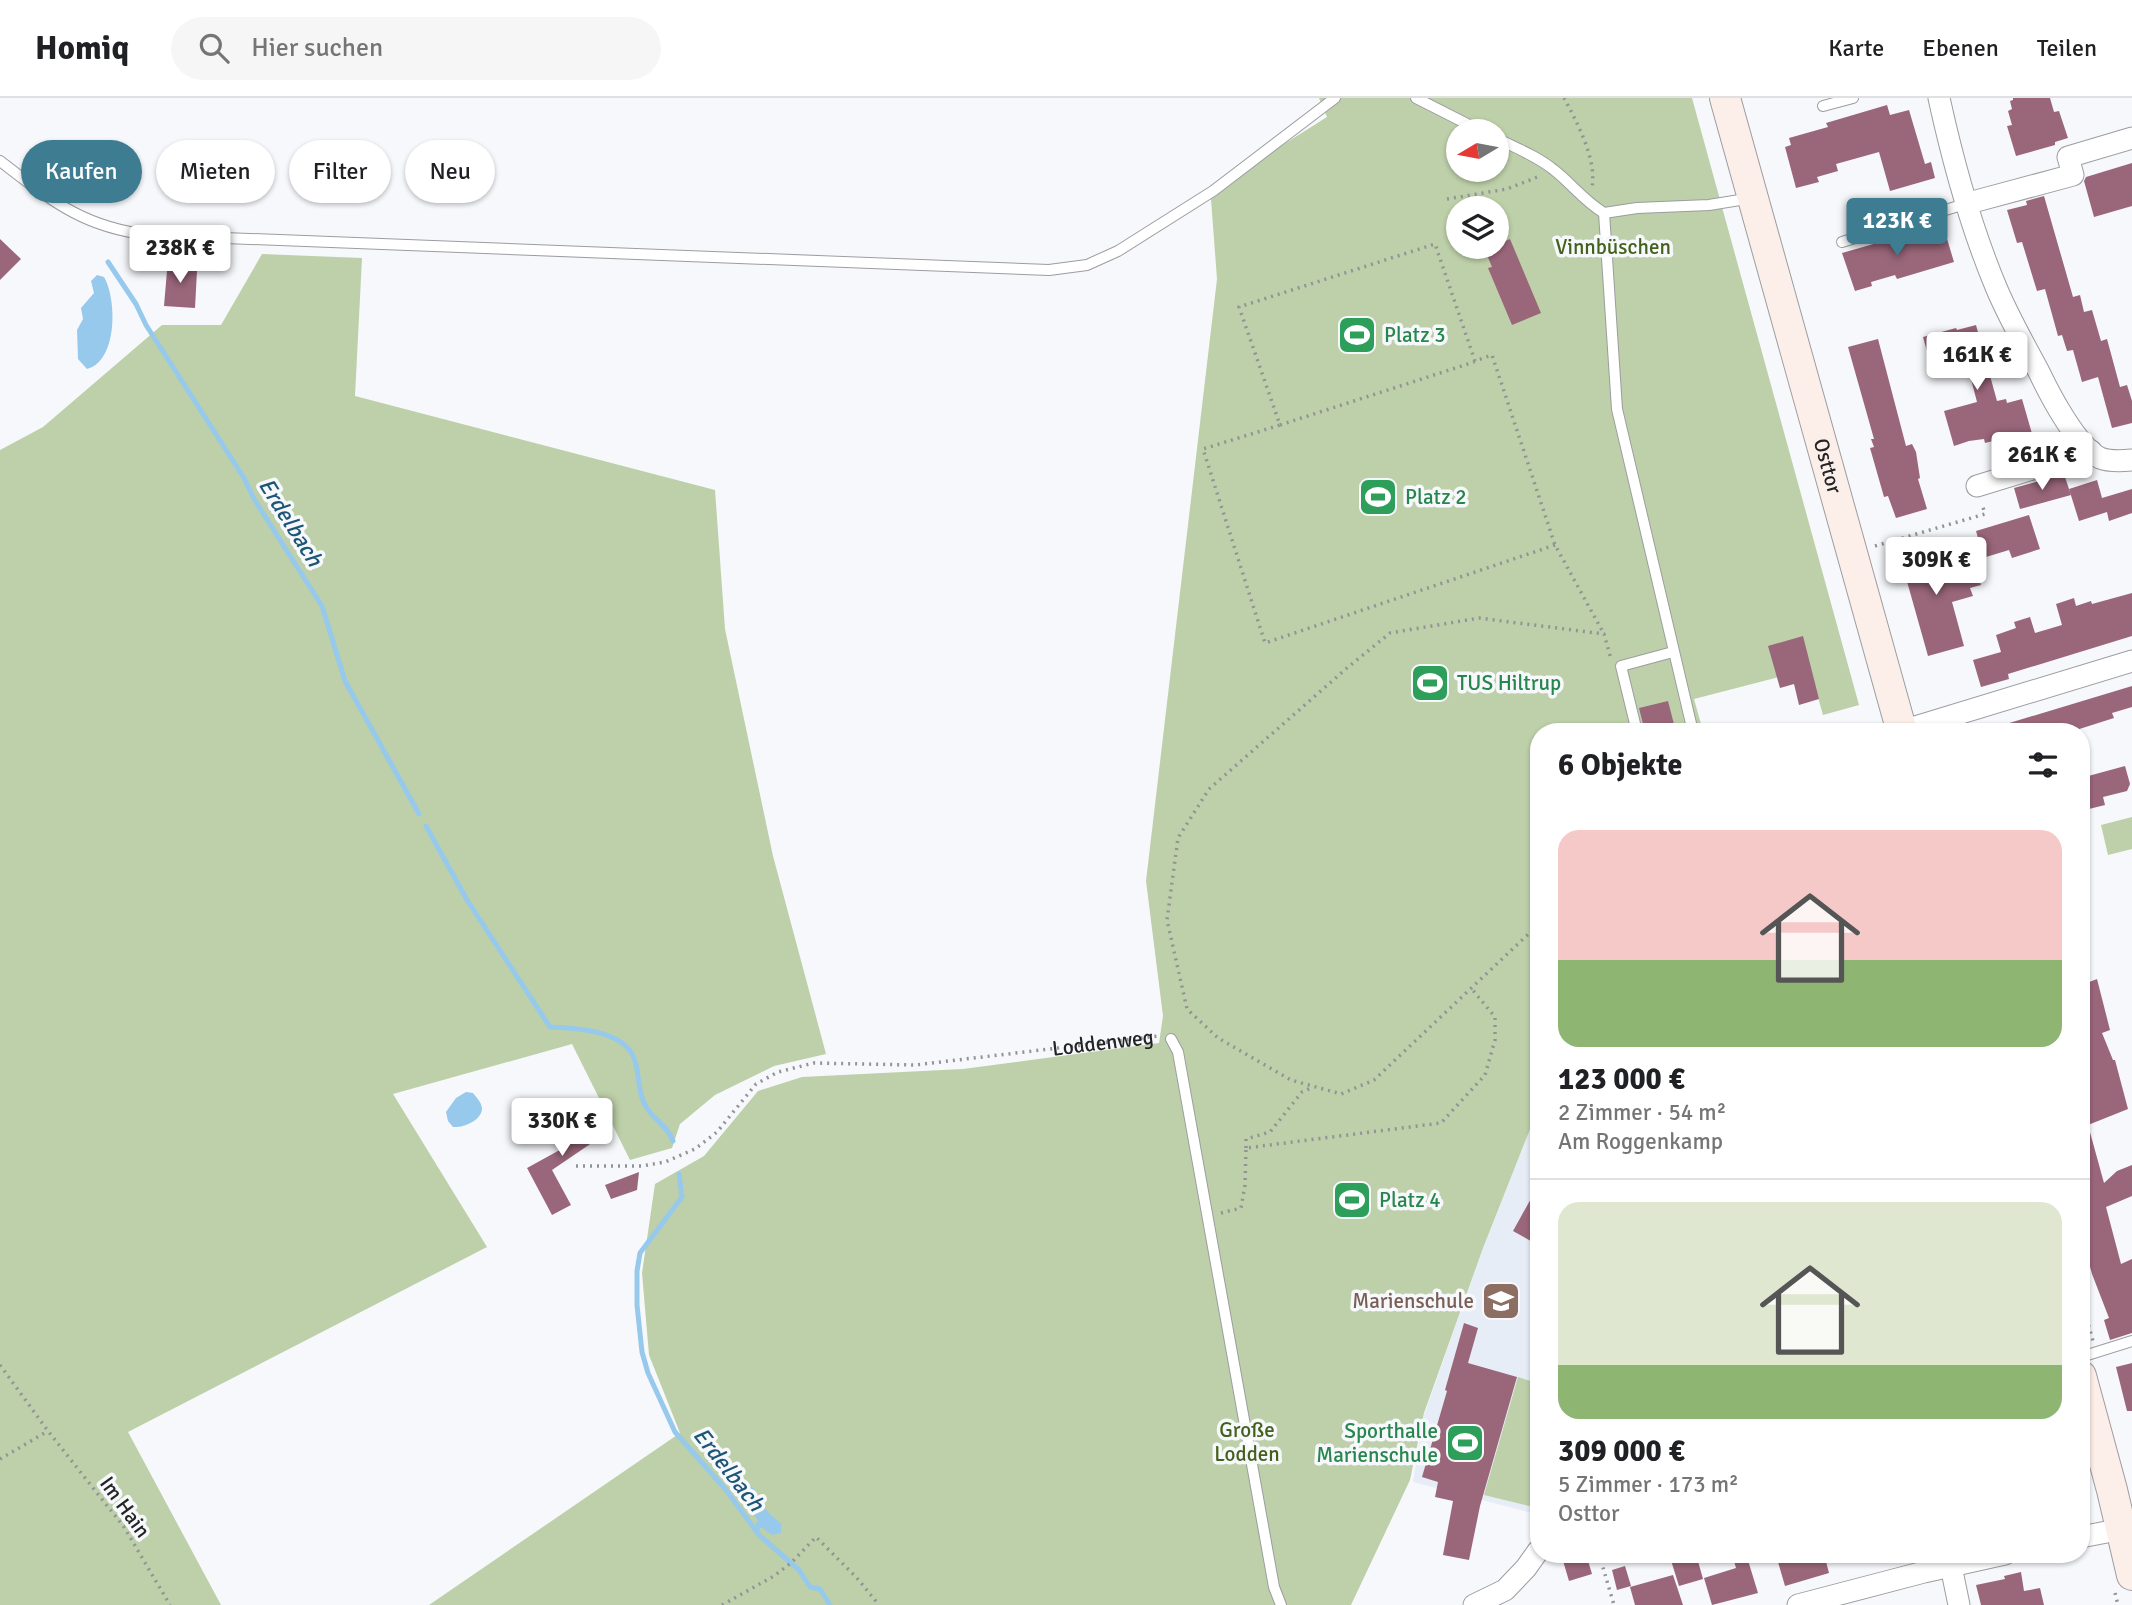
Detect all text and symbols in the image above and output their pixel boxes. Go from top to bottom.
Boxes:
search box [171,17,661,80]
text: Homiq [35,28,129,69]
icon: search [195,29,233,67]
text: Hier suchen [251,32,383,64]
text: Karte [1828,33,1884,63]
text: Ebenen [1922,33,1999,63]
text: Teilen [2037,33,2097,63]
north arrow [1446,119,1508,182]
map controls [1446,119,1509,259]
chip: Kaufen [21,140,142,203]
chip: Mieten [156,140,275,203]
chip: Filter [289,140,391,203]
chip: Neu [405,140,495,203]
button: layers [1446,196,1509,259]
pin: 123K € [1840,198,1954,258]
text: 123K € [1862,206,1932,235]
pin: 238K € [123,226,237,285]
text: 238K € [145,233,215,262]
park label: Vinnbüschen [1555,234,1671,260]
sports icon: Platz 3 [1336,314,1378,356]
place label: Platz 3 [1384,322,1446,348]
pin: 161K € [1920,332,2034,392]
text: 161K € [1942,340,2012,369]
pin: 261K € [1985,432,2099,492]
street label: Osttor [1808,435,1848,497]
text: 261K € [2007,440,2077,469]
water label: Erdelbach [252,473,330,573]
sports icon: Platz 2 [1357,476,1399,518]
place label: Platz 2 [1405,484,1467,510]
pin: 309K € [1879,538,1993,597]
text: 309K € [1901,545,1971,574]
sports icon: TUS Hiltrup [1409,662,1451,704]
place label: TUS Hiltrup [1457,670,1561,696]
icon: filters [2024,746,2062,784]
text: 6 Objekte [1558,747,1682,784]
icon: home [1747,875,1873,1001]
street label: Loddenweg [1051,1024,1155,1062]
text: 123 000 € [1558,1061,1685,1098]
pin: 330K € [505,1098,619,1158]
text: 2 Zimmer · 54 m² [1558,1098,1726,1127]
text: 330K € [527,1106,597,1135]
text: Am Roggenkamp [1558,1127,1723,1156]
sports icon: Platz 4 [1331,1179,1373,1221]
place label: Platz 4 [1379,1187,1441,1213]
icon: home [1747,1247,1873,1373]
school or university icon: Marienschule [1480,1280,1522,1322]
place label: Marienschule [1352,1288,1474,1314]
park label: Große Lodden [1214,1417,1280,1467]
place label: Sporthalle Marienschule [1316,1418,1438,1468]
water label: Erdelbach [687,1421,771,1518]
sports icon: Sporthalle Marienschule [1444,1422,1486,1464]
text: 309 000 € [1558,1433,1685,1470]
text: 5 Zimmer · 173 m² [1558,1470,1739,1499]
street label: Im Hain [94,1471,156,1543]
text: Osttor [1558,1499,1620,1528]

